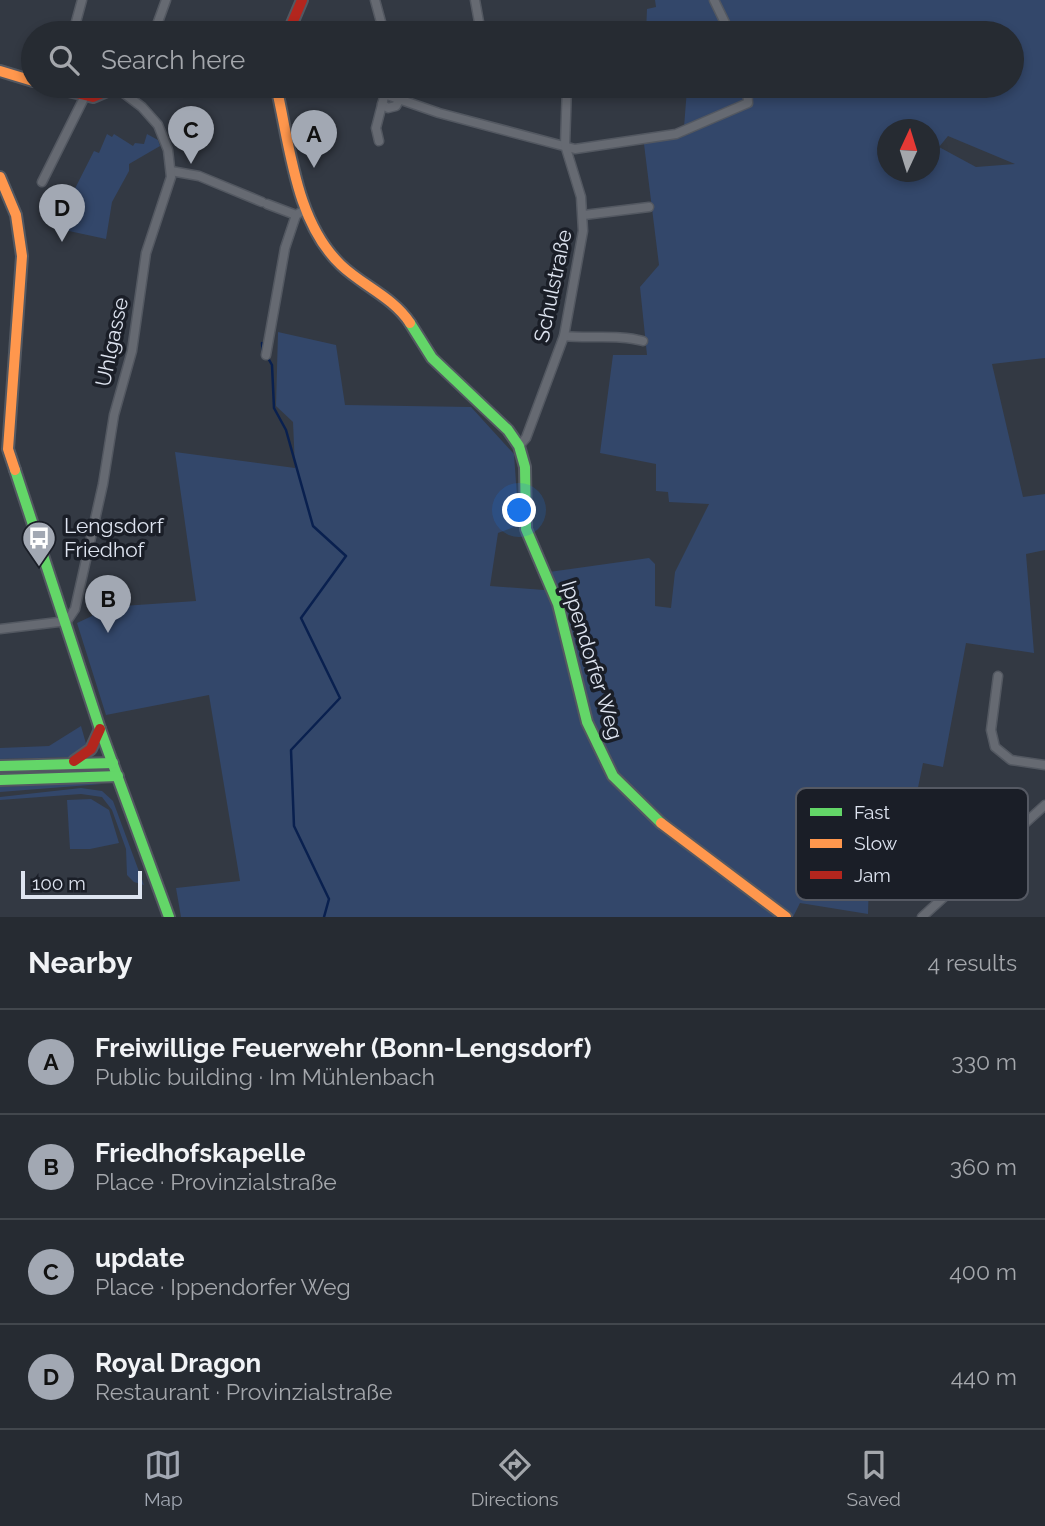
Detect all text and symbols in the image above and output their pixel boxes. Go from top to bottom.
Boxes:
search box [21,21,1024,98]
icon: search [45,41,83,79]
text: Search here [101,45,245,75]
pin: C [168,106,214,164]
pin: A [291,110,337,168]
north arrow [877,119,940,182]
pin: D [39,184,85,242]
street label: Schulstraße [528,227,577,345]
street label: Uhlgasse [90,295,133,389]
your location [502,493,536,527]
place label: Lengsdorf Friedhof [64,513,165,562]
bus stop icon: Lengsdorf Friedhof [20,519,58,568]
pin: B [85,575,131,633]
street label: Ippendorfer Weg [556,577,629,742]
legend [796,788,1028,900]
text: Fast [854,801,890,823]
text: Slow [854,832,898,854]
text: Jam [854,864,891,886]
scale bar [21,868,142,900]
text: 100 m [32,872,86,894]
text: Nearby [28,945,132,980]
text: 4 results [928,949,1017,976]
text: Freiwillige Feuerwehr (Bonn-Lengsdorf) [95,1033,592,1063]
text: A [43,1048,59,1075]
text: 330 m [951,1048,1017,1075]
text: Public building · Im Mühlenbach [95,1063,435,1090]
text: Friedhofskapelle [95,1138,306,1168]
text: B [43,1153,59,1180]
text: 360 m [950,1153,1017,1180]
text: Place · Provinzialstraße [95,1168,337,1195]
text: update [95,1243,185,1273]
text: C [43,1258,59,1285]
text: 400 m [949,1258,1017,1285]
text: Place · Ippendorfer Weg [95,1273,351,1300]
text: Royal Dragon [95,1348,261,1378]
text: D [43,1363,59,1390]
text: 440 m [951,1363,1017,1390]
text: Restaurant · Provinzialstraße [95,1378,392,1405]
tab: Map [144,1446,183,1510]
tab: Directions [471,1446,559,1510]
tab: Saved [847,1446,901,1510]

